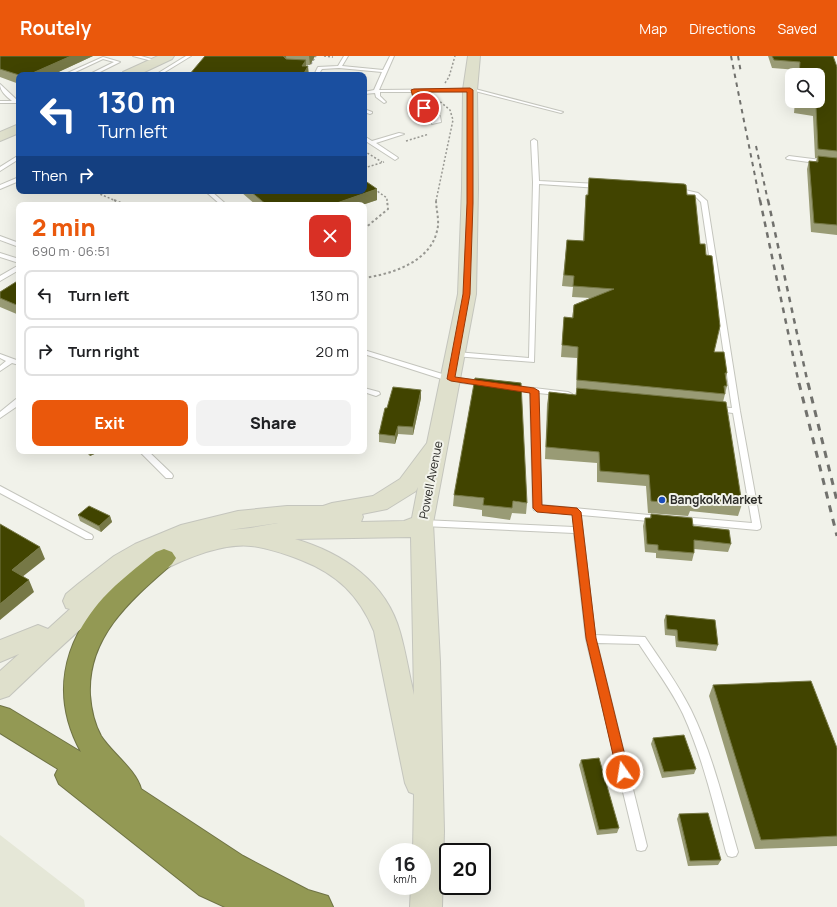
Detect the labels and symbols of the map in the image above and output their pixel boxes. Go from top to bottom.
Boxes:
pin [407,91,441,125]
street label: Powell Avenue [415,439,446,520]
place label: Bangkok Market [670,491,763,508]
marker: Bangkok Market [657,495,667,505]
position arrow [602,751,644,793]
speed limit sign: 20 [439,843,491,895]

